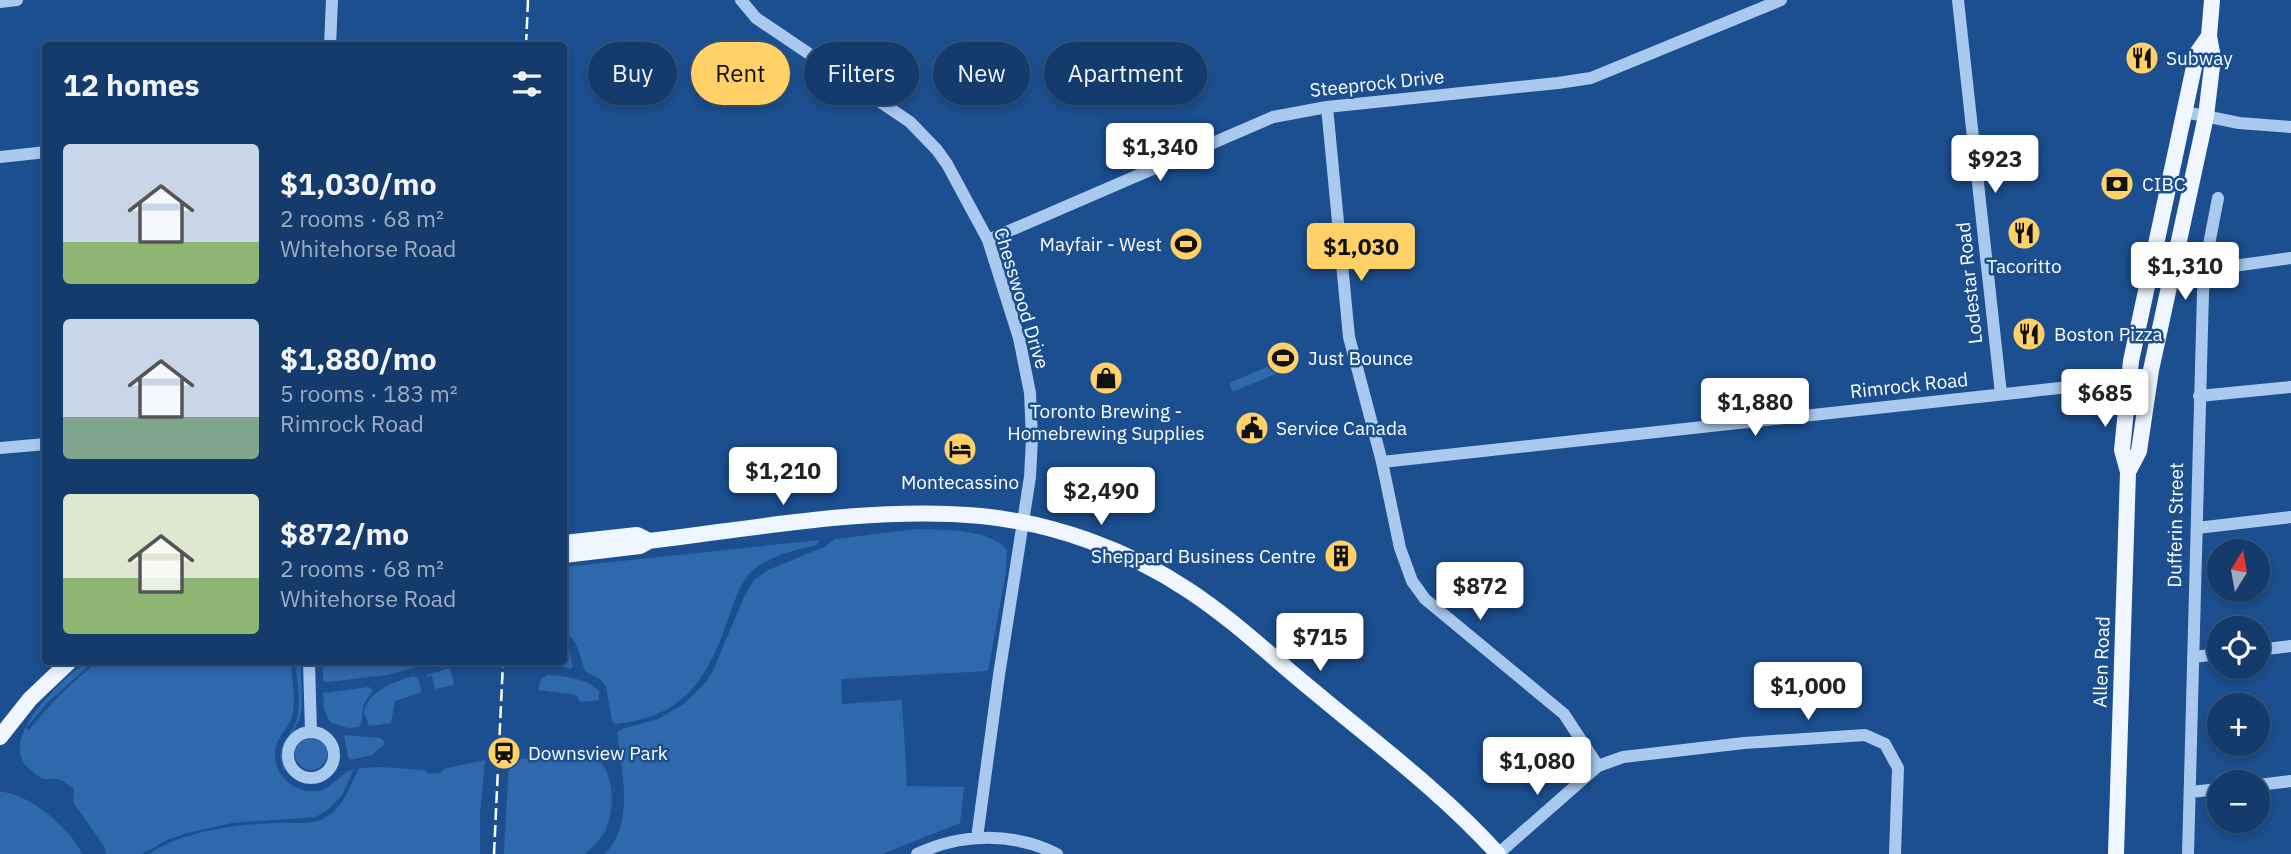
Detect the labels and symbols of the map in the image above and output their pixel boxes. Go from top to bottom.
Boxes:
restaurant icon: Subway [2123,39,2161,77]
place label: Subway [2166,46,2233,70]
street label: Steeprock Drive [1309,64,1445,102]
pin: $1,340 [1103,124,1217,183]
pin: $923 [1954,136,2036,195]
bank icon: CIBC [2098,165,2136,203]
place label: CIBC [2142,172,2186,196]
restaurant icon: Tacoritto [2005,214,2043,252]
street label: Lodestar Road [1951,221,1987,345]
street label: Chesswood Drive [989,224,1055,372]
pin: $1,030 [1304,224,1418,283]
sports icon: Mayfair - West [1167,225,1205,263]
place label: Mayfair - West [1040,232,1162,256]
pin: $1,310 [2128,243,2242,302]
place label: Tacoritto [1986,254,2062,278]
restaurant icon: Boston Pizza [2010,315,2048,353]
place label: Boston Pizza [2054,322,2163,346]
sports icon: Just Bounce [1264,339,1302,377]
place label: Just Bounce [1308,346,1413,370]
shop icon: Toronto Brewing - Homebrewing Supplies [1087,359,1125,397]
street label: Rimrock Road [1849,367,1969,403]
pin: $685 [2064,370,2146,429]
pin: $1,880 [1698,378,1812,438]
place label: Toronto Brewing - Homebrewing Supplies [1007,399,1205,445]
public building icon: Service Canada [1233,409,1271,447]
place label: Service Canada [1276,416,1407,440]
hotel icon: Montecassino [941,430,979,468]
pin: $1,210 [726,448,840,507]
street label: Dufferin Street [2162,462,2188,588]
pin: $2,490 [1044,468,1158,527]
place label: Montecassino [901,470,1019,494]
building icon: Sheppard Business Centre [1322,537,1360,575]
north arrow [2207,539,2270,602]
place label: Sheppard Business Centre [1091,544,1316,568]
pin: $872 [1439,562,1521,622]
pin: $715 [1279,614,1361,673]
street label: Allen Road [2087,616,2115,708]
pin: $1,000 [1751,662,1865,722]
station icon: Downsview Park [485,734,523,772]
pin: $1,080 [1480,738,1594,797]
place label: Downsview Park [528,741,668,765]

